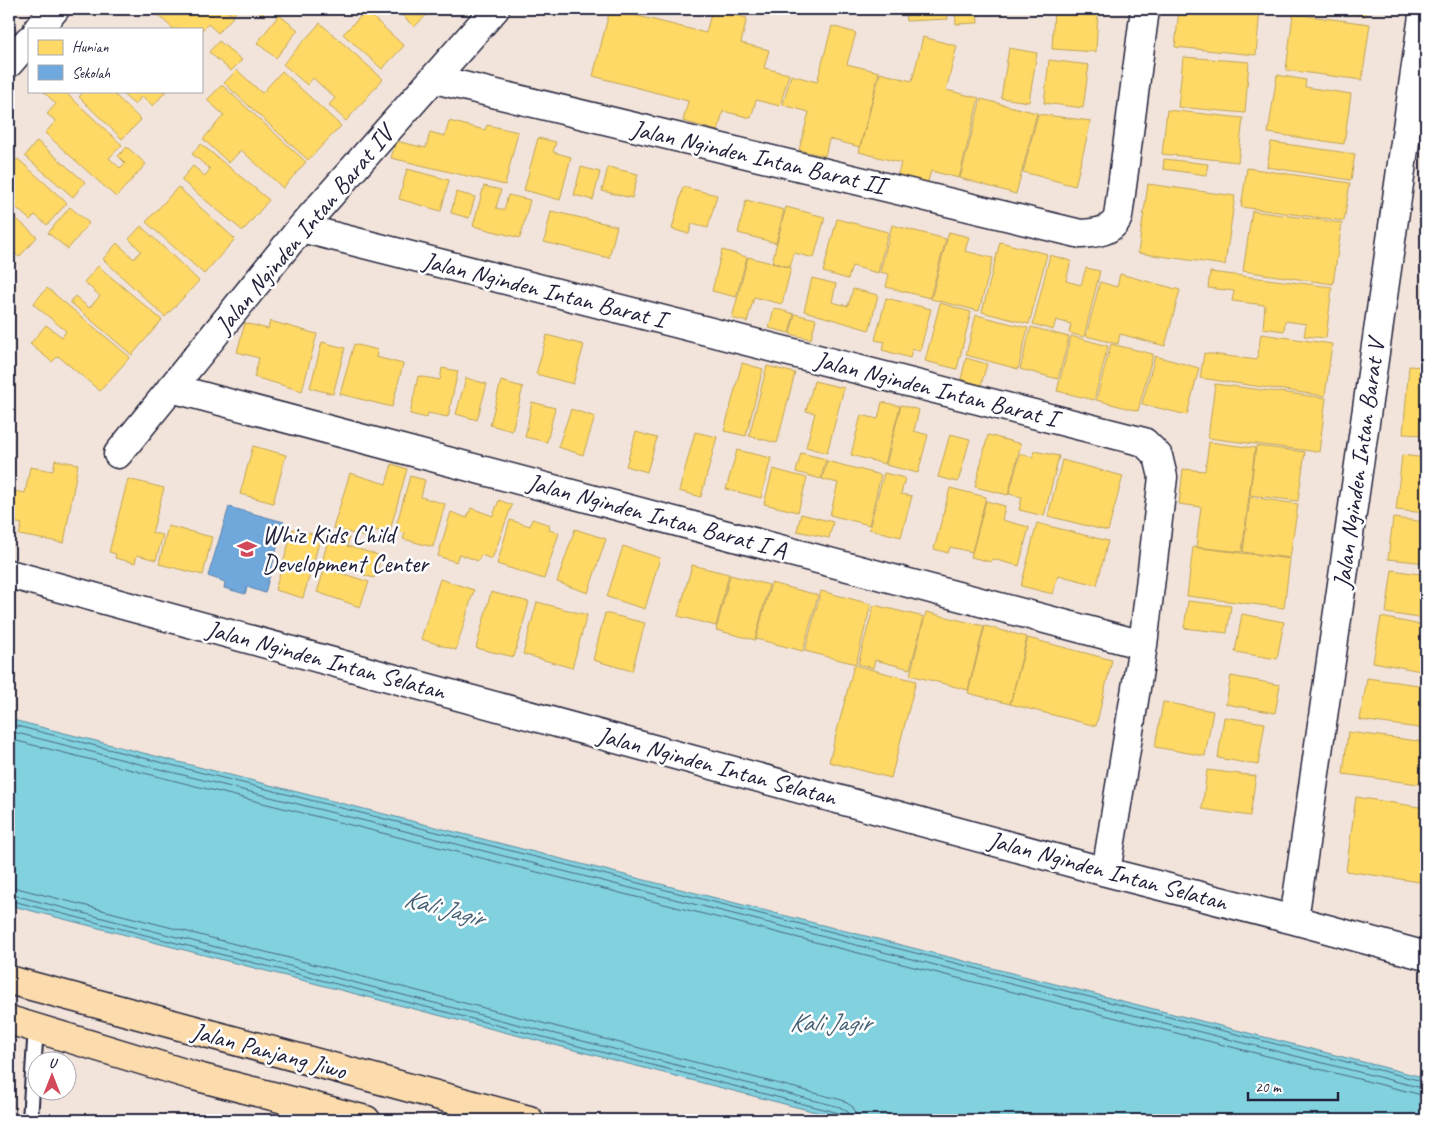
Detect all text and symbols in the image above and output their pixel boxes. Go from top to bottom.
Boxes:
legend [28,28,202,92]
text: Hunian [72,38,109,57]
text: Sekolah [72,64,110,83]
street label: Jalan Nginden Intan Barat II [627,112,892,203]
street label: Jalan Nginden Intan Barat IV [207,116,403,341]
street label: Jalan Nginden Intan Barat I [419,244,674,337]
street label: Jalan Nginden Intan Barat V [1326,333,1393,591]
street label: Jalan Nginden Intan Barat I [811,343,1066,436]
street label: Jalan Nginden Intan Barat I A [523,466,790,566]
place label: Whiz Kids Child Development Center [262,519,430,580]
school or university icon: Whiz Kids Child Development Center [236,538,258,560]
street label: Jalan Nginden Intan Selatan [202,612,450,708]
street label: Jalan Nginden Intan Selatan [593,718,841,814]
street label: Jalan Nginden Intan Selatan [984,823,1232,919]
water label: Kali Jagir [401,882,492,936]
water label: Kali Jagir [790,1006,875,1039]
street label: Jalan Panjang Jiwo [187,1015,351,1087]
north arrow [28,1052,78,1102]
text: U [49,1055,59,1072]
scale bar [1248,1069,1338,1101]
text: 20 m [1255,1078,1282,1097]

